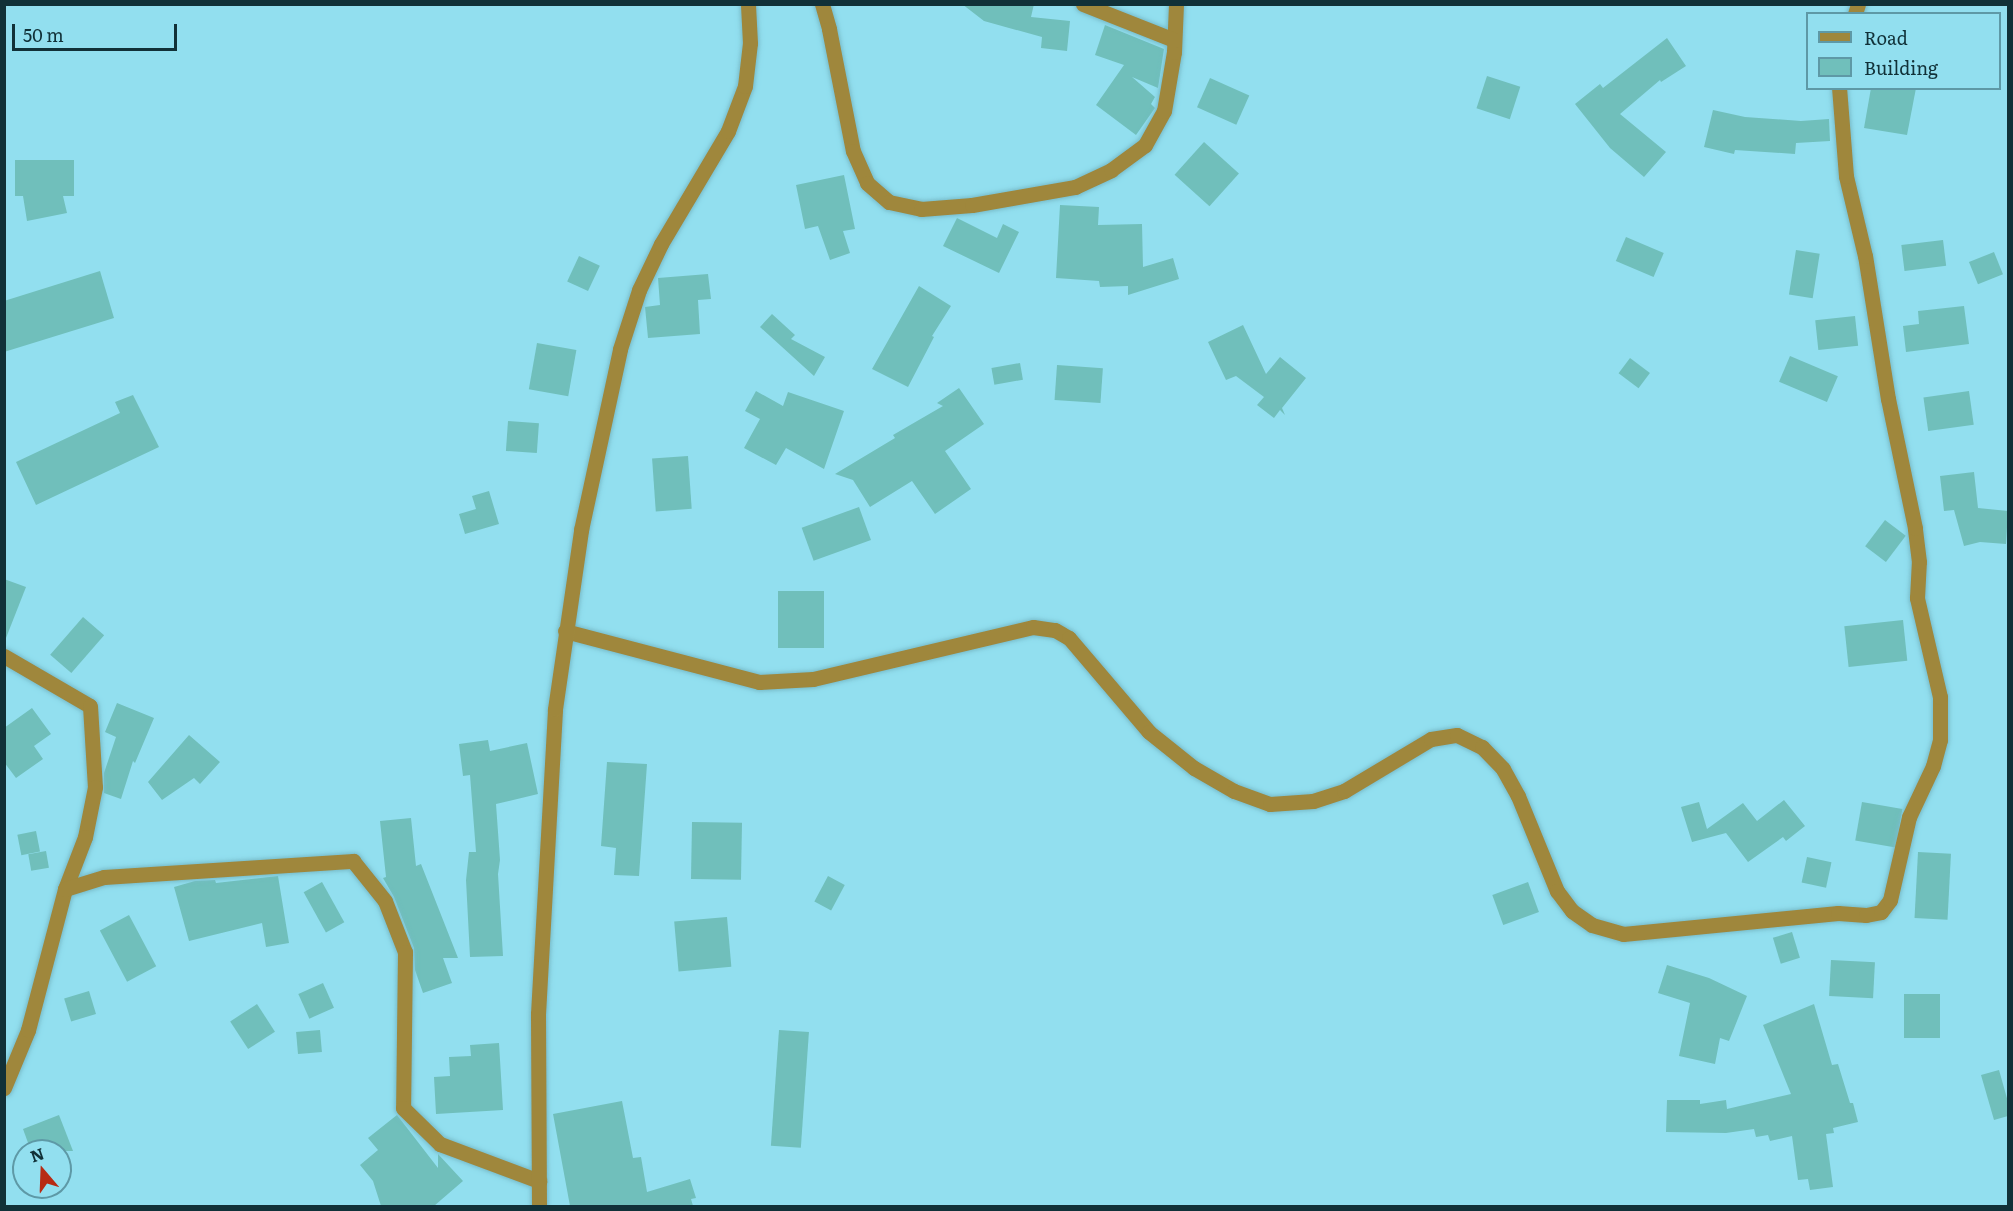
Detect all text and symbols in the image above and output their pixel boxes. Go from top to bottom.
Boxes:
scale bar [15,12,180,50]
legend [1806,12,2001,90]
text: 50 m [23,21,64,48]
text: Road [1864,24,1908,51]
text: Building [1864,54,1938,81]
north arrow [12,1139,72,1199]
text: N [27,1140,47,1167]

